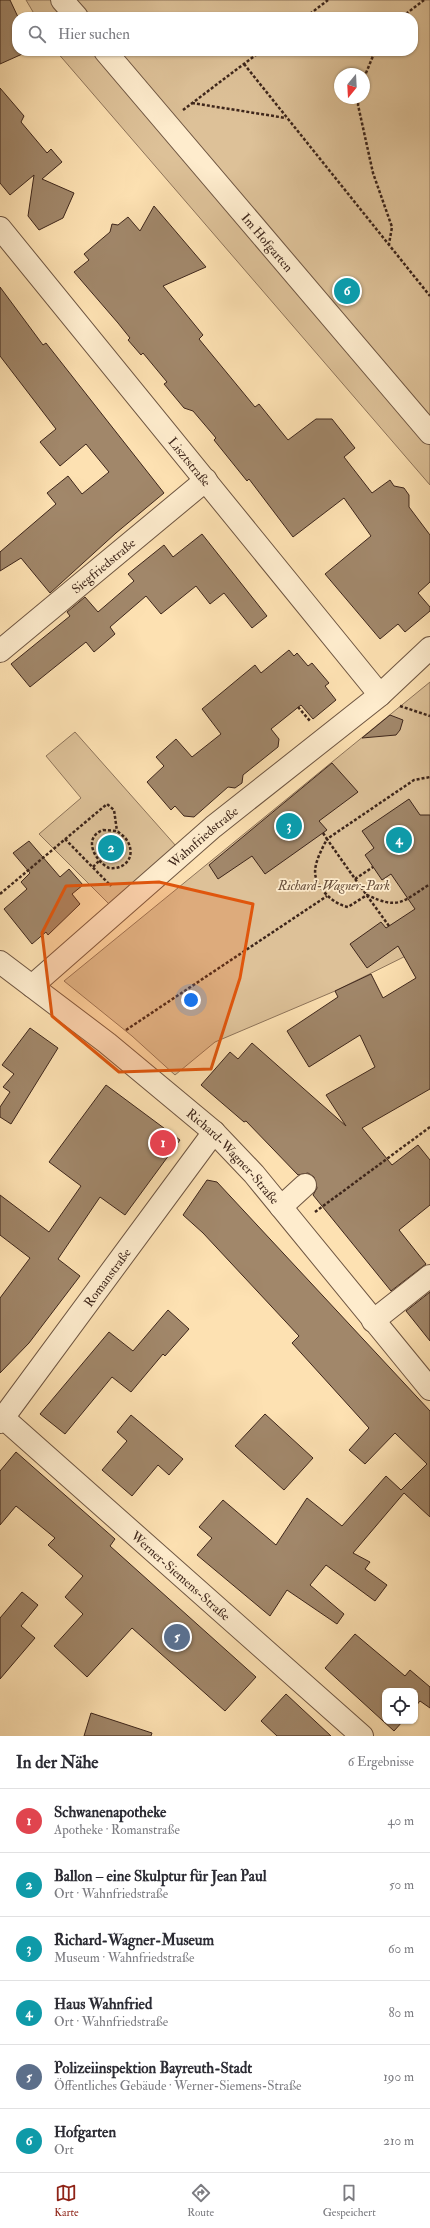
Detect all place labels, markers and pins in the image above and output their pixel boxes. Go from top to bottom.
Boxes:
pin: 6 [334,276,360,306]
pin: 3 [276,811,302,841]
pin: 4 [386,825,412,855]
pin: 2 [98,833,124,863]
pin: 1 [150,1128,176,1158]
pin: 5 [164,1622,190,1652]

